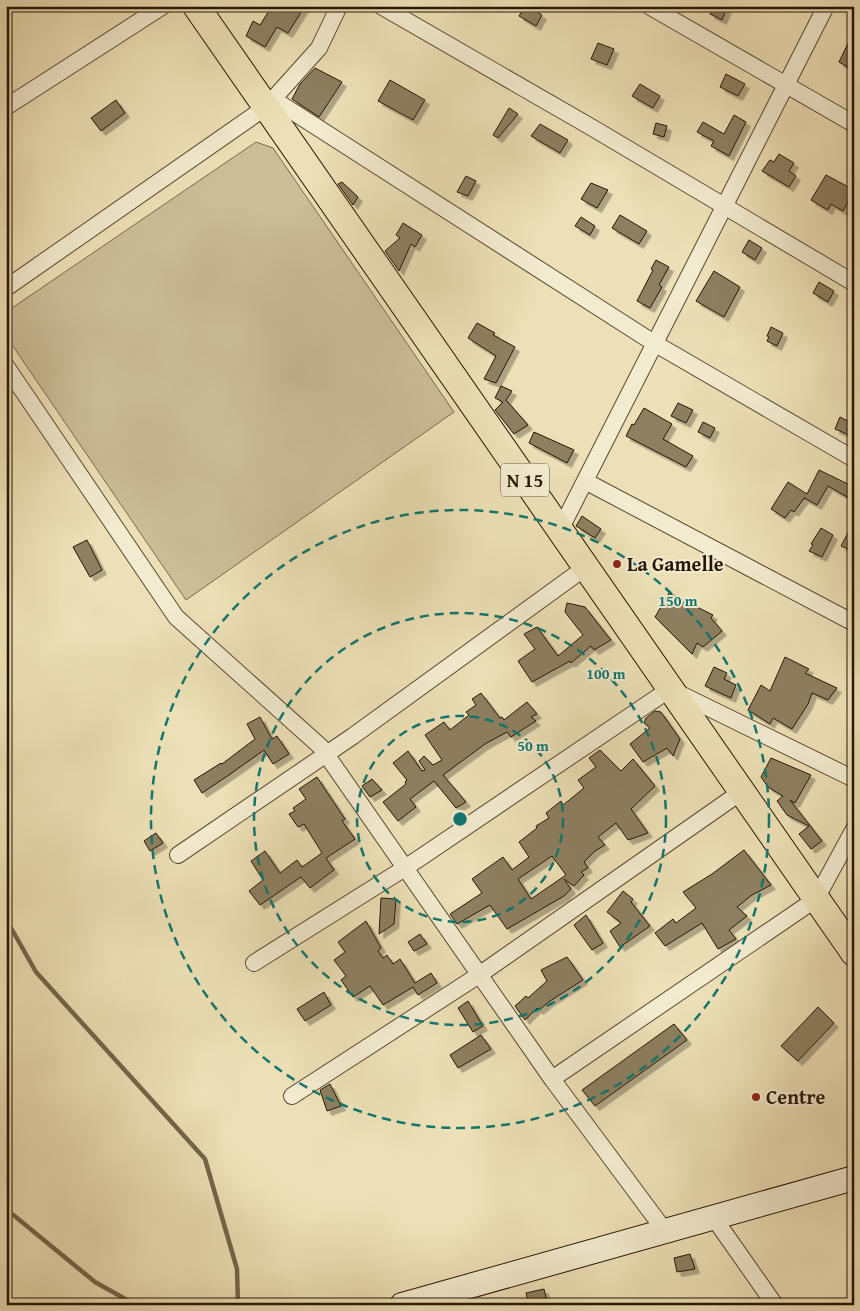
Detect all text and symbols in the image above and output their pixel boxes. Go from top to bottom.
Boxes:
road number: N 15 [501,464,549,496]
place label: La Gamelle [627,549,724,578]
marker: La Gamelle [611,558,623,570]
text: 150 m [658,590,698,611]
text: 100 m [586,663,626,684]
text: 50 m [517,735,549,756]
centre of rings [451,810,469,828]
place label: Centre [766,1082,825,1111]
marker: Centre [750,1091,762,1103]

